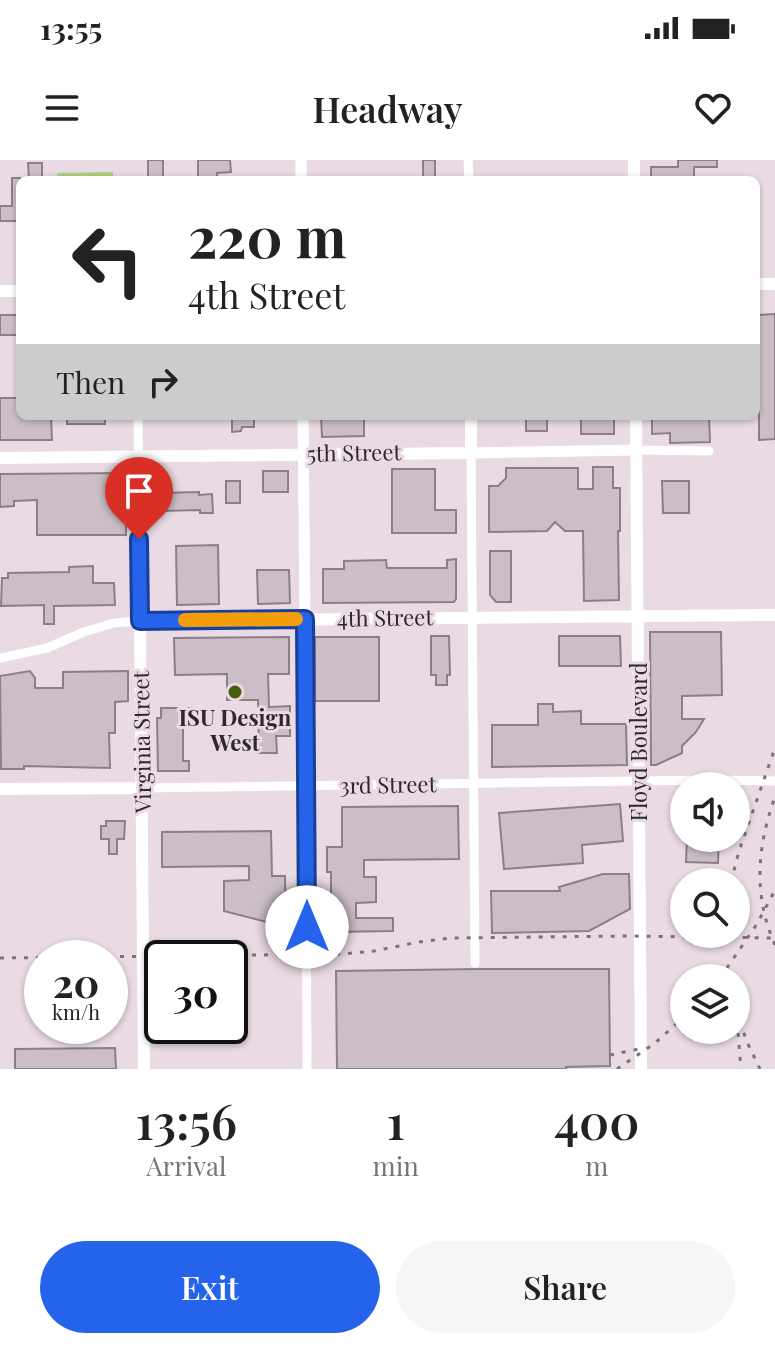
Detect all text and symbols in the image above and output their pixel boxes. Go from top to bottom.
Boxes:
text: 13:55 [40,8,102,48]
text: Headway [313,84,462,132]
icon: menu [40,86,84,130]
icon: heart [691,86,735,130]
text: 220 m [188,198,346,273]
icon: left [56,208,160,312]
text: 4th Street [188,270,345,318]
icon: right [141,360,185,404]
text: Then [56,362,125,402]
street label: 5th Street [307,436,403,468]
pin [105,457,173,539]
icon: arrive [117,469,161,513]
street label: 4th Street [337,601,435,633]
street label: Floyd Boulevard [623,662,653,821]
street label: Virginia Street [125,669,157,814]
marker: ISU Design West [226,683,244,701]
place label: ISU Design West [179,702,292,757]
street label: 3rd Street [339,768,438,800]
map controls [670,772,750,1044]
button: sound [670,772,750,852]
button: search [670,868,750,948]
position arrow [265,885,349,969]
speed limit sign: 30 [144,940,248,1044]
text: 20 [53,955,99,1008]
button: layers [670,964,750,1044]
text: km/h [52,998,100,1025]
text: 13:56 [135,1088,237,1152]
text: 1 [387,1088,405,1152]
text: 400 [554,1088,640,1152]
text: Arrival [146,1148,226,1183]
text: min [373,1148,419,1183]
text: m [585,1148,608,1183]
button: Exit [40,1241,380,1333]
button: Share [396,1241,735,1333]

